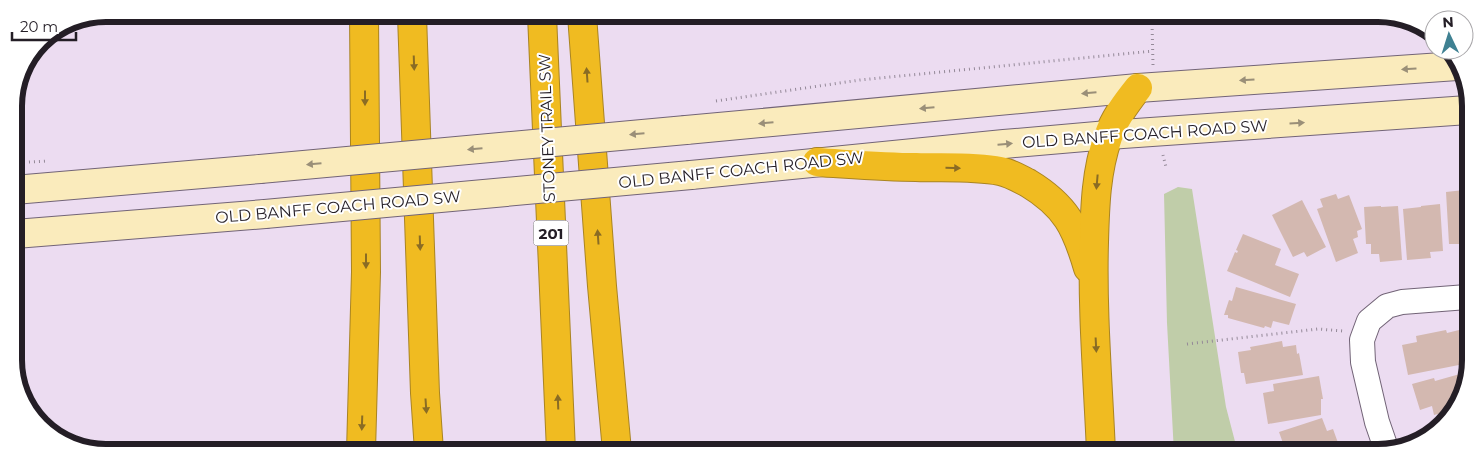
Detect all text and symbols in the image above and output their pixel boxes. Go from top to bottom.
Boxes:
scale bar [12,10,76,42]
north arrow [1424,10,1474,60]
text: N [1442,13,1454,31]
text: 20 m [20,17,58,36]
street label: STONEY TRAIL SW [535,53,559,202]
one-way arrow [410,55,418,71]
one-way arrow [1400,66,1416,74]
one-way arrow [582,67,590,83]
one-way arrow [1238,77,1254,85]
one-way arrow [1081,89,1097,97]
one-way arrow [361,90,369,106]
one-way arrow [919,104,935,112]
street label: OLD BANFF COACH ROAD SW [1021,116,1269,152]
one-way arrow [1289,118,1305,126]
one-way arrow [757,119,773,127]
one-way arrow [629,131,645,139]
one-way arrow [997,140,1013,148]
one-way arrow [467,146,483,154]
street label: OLD BANFF COACH ROAD SW [617,148,865,192]
one-way arrow [305,161,321,169]
one-way arrow [946,164,962,172]
one-way arrow [1093,175,1101,191]
street label: OLD BANFF COACH ROAD SW [214,187,462,227]
road number: 201 [534,220,568,246]
one-way arrow [594,229,602,245]
one-way arrow [416,235,424,251]
one-way arrow [362,253,370,269]
one-way arrow [1092,337,1100,353]
one-way arrow [554,394,562,410]
one-way arrow [422,398,430,414]
one-way arrow [358,415,366,431]

